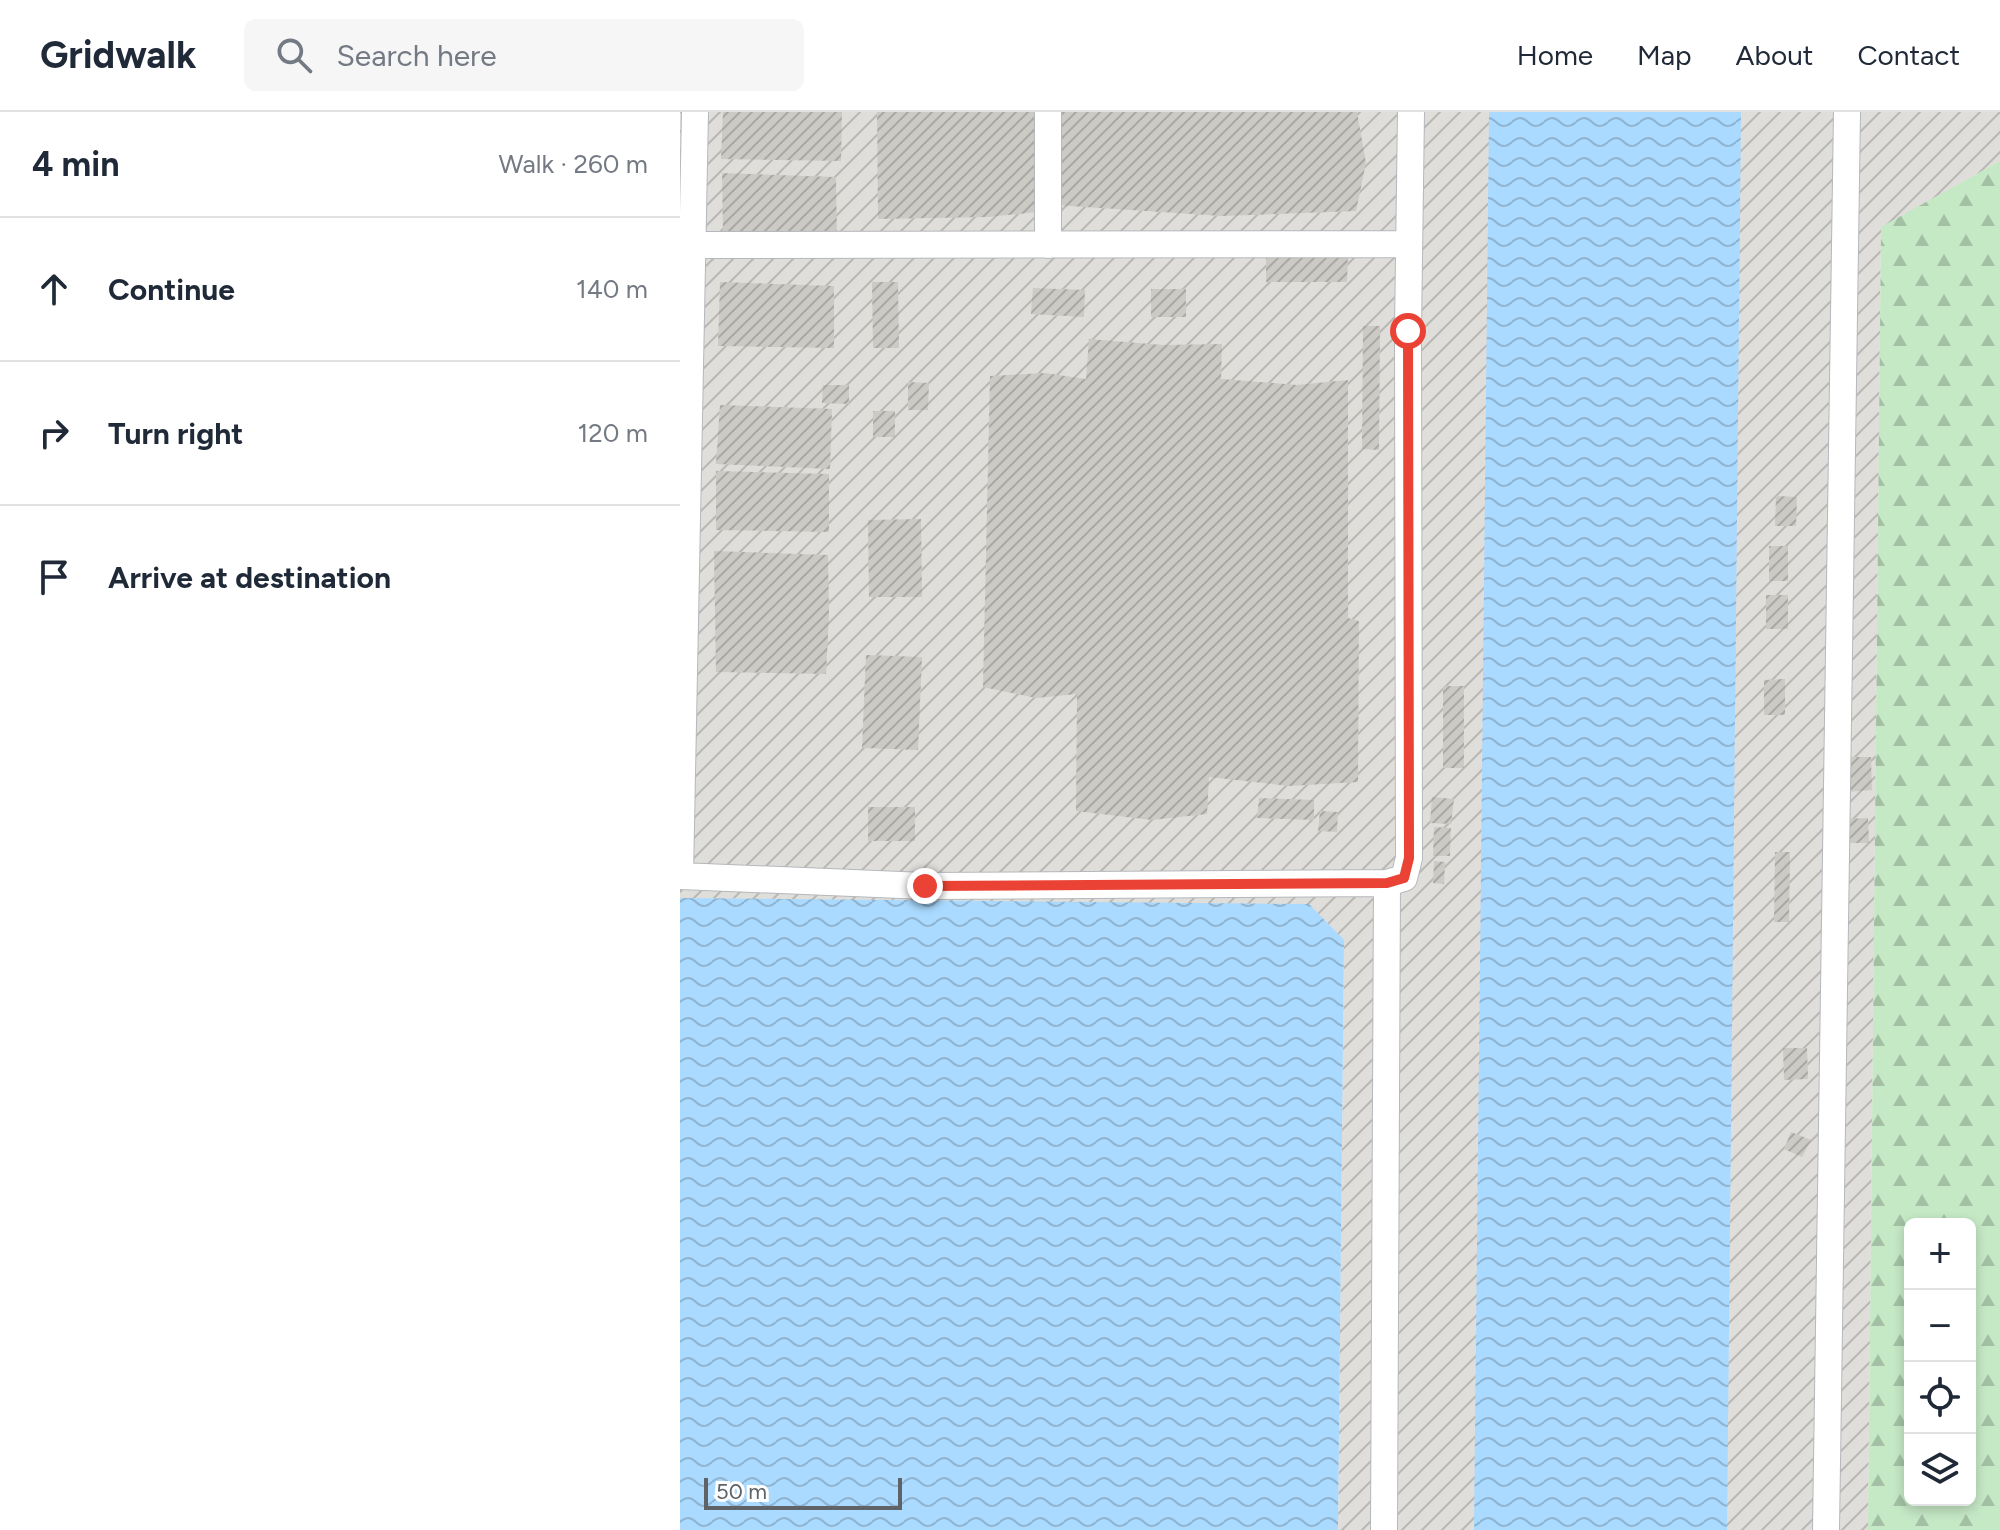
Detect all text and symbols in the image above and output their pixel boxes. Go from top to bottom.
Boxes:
search box [244,19,804,91]
text: Gridwalk [40,32,196,78]
icon: search [272,33,316,77]
text: Search here [336,37,497,74]
text: Home [1517,38,1593,72]
text: Map [1637,38,1692,72]
text: About [1736,38,1813,72]
text: Contact [1857,38,1960,72]
text: 4 min [32,144,119,185]
text: Walk · 260 m [499,148,648,180]
icon: ahead [32,267,76,311]
text: Continue [108,271,235,308]
text: 140 m [576,273,648,305]
route start [1390,313,1426,349]
icon: right [32,411,76,455]
text: Turn right [108,415,243,452]
text: 120 m [578,417,648,449]
icon: arrive [32,555,76,599]
text: Arrive at destination [108,559,391,596]
route end [907,868,943,904]
map controls [1904,1218,1976,1506]
button: + [1904,1218,1976,1290]
button: − [1904,1290,1976,1362]
button: locate [1904,1362,1976,1434]
button: layers [1904,1434,1976,1506]
scale bar [704,1474,902,1510]
text: 50 m [716,1478,767,1505]

